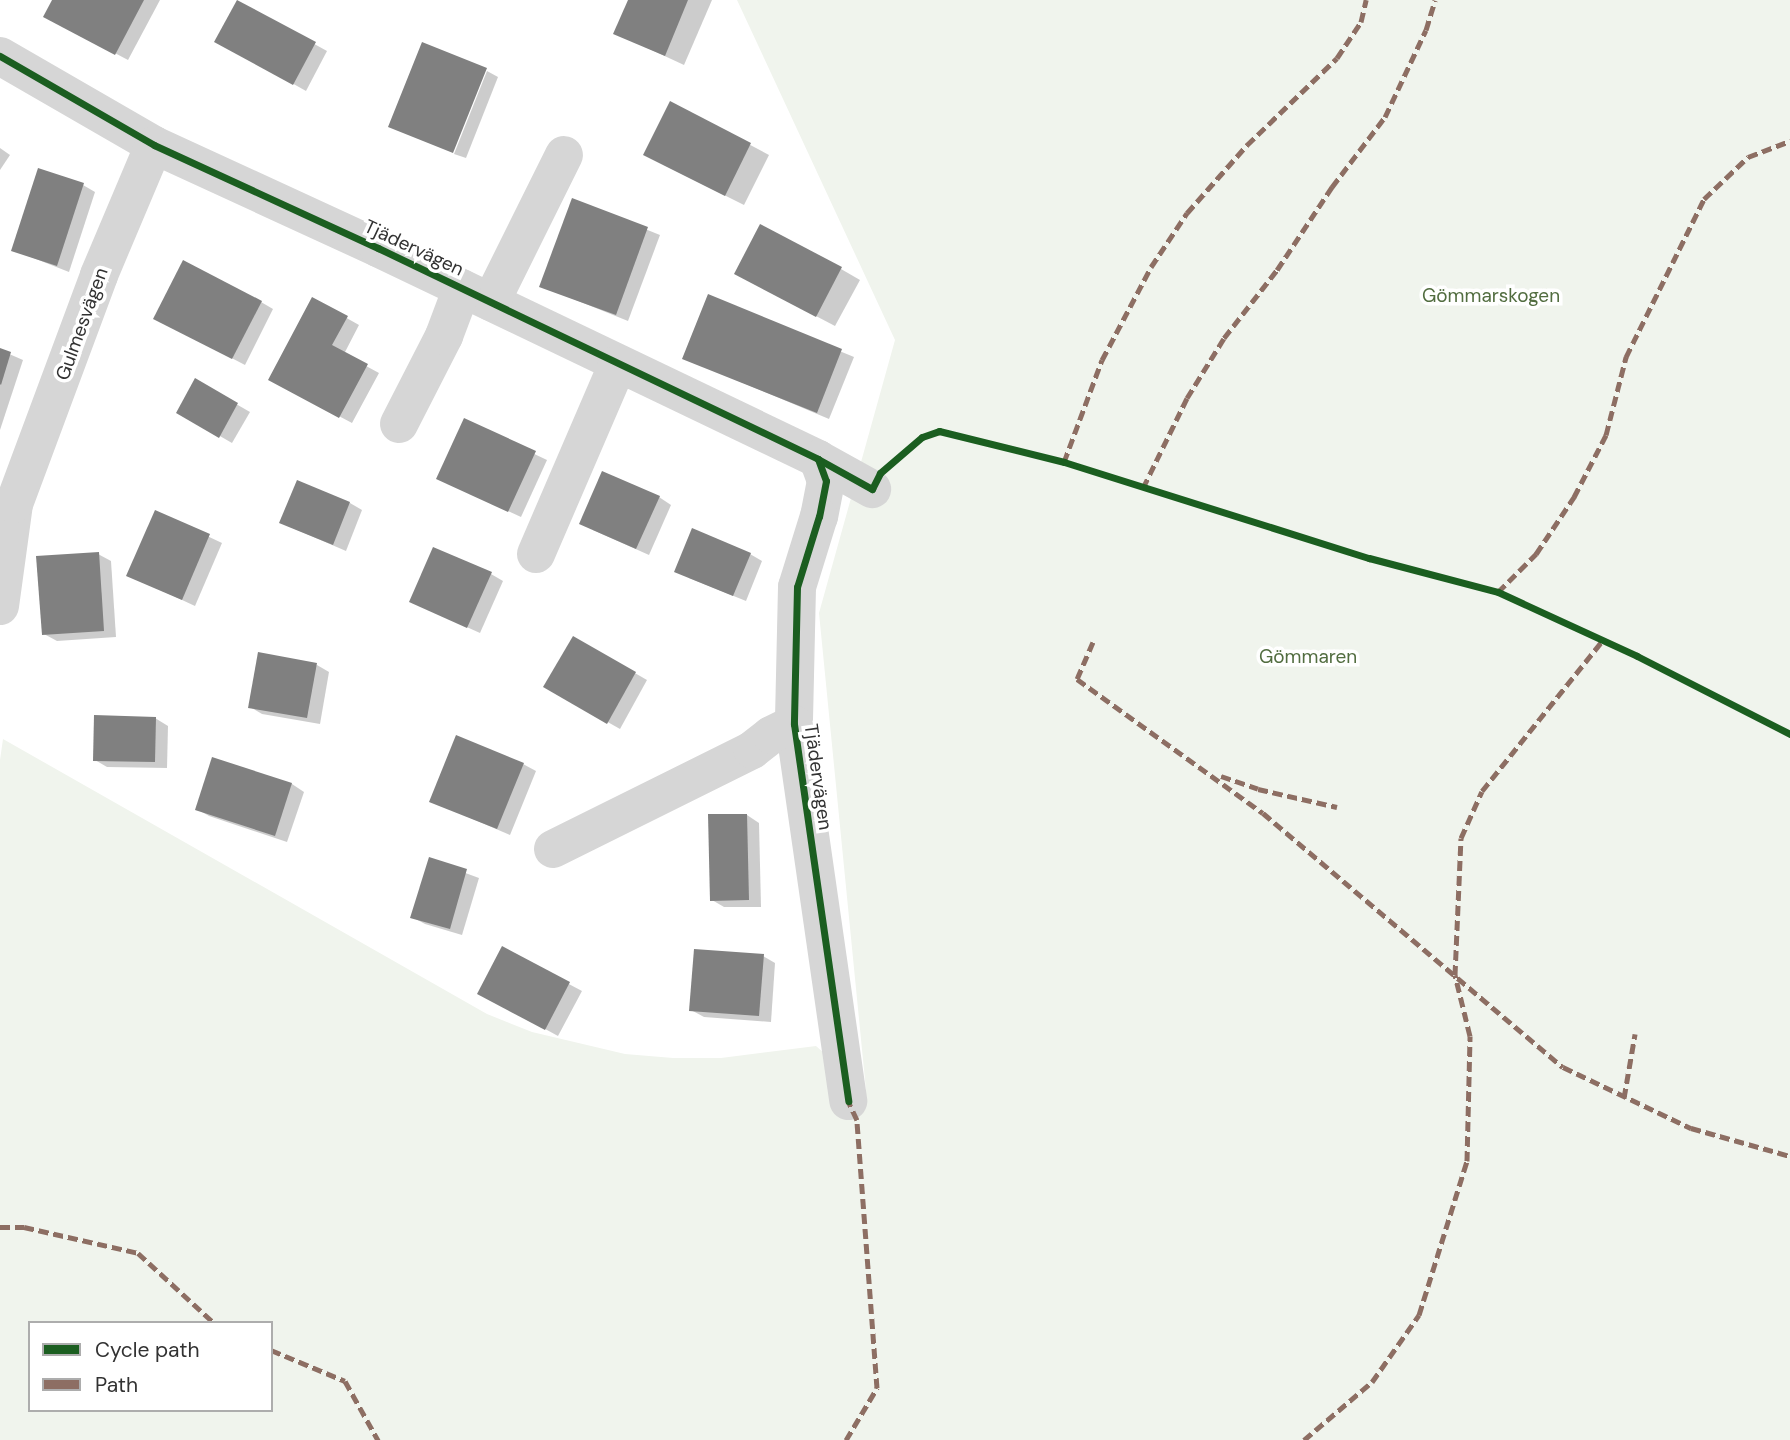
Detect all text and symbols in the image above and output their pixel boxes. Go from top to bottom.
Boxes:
street label: Tjädervägen [361,215,467,281]
street label: Gulmesvägen [51,265,113,383]
park label: Gömmarskogen [1422,285,1560,307]
park label: Gömmaren [1259,646,1357,668]
street label: Tjädervägen [799,722,837,832]
legend [28,1321,273,1412]
text: Cycle path [95,1336,200,1364]
text: Path [95,1371,138,1399]

